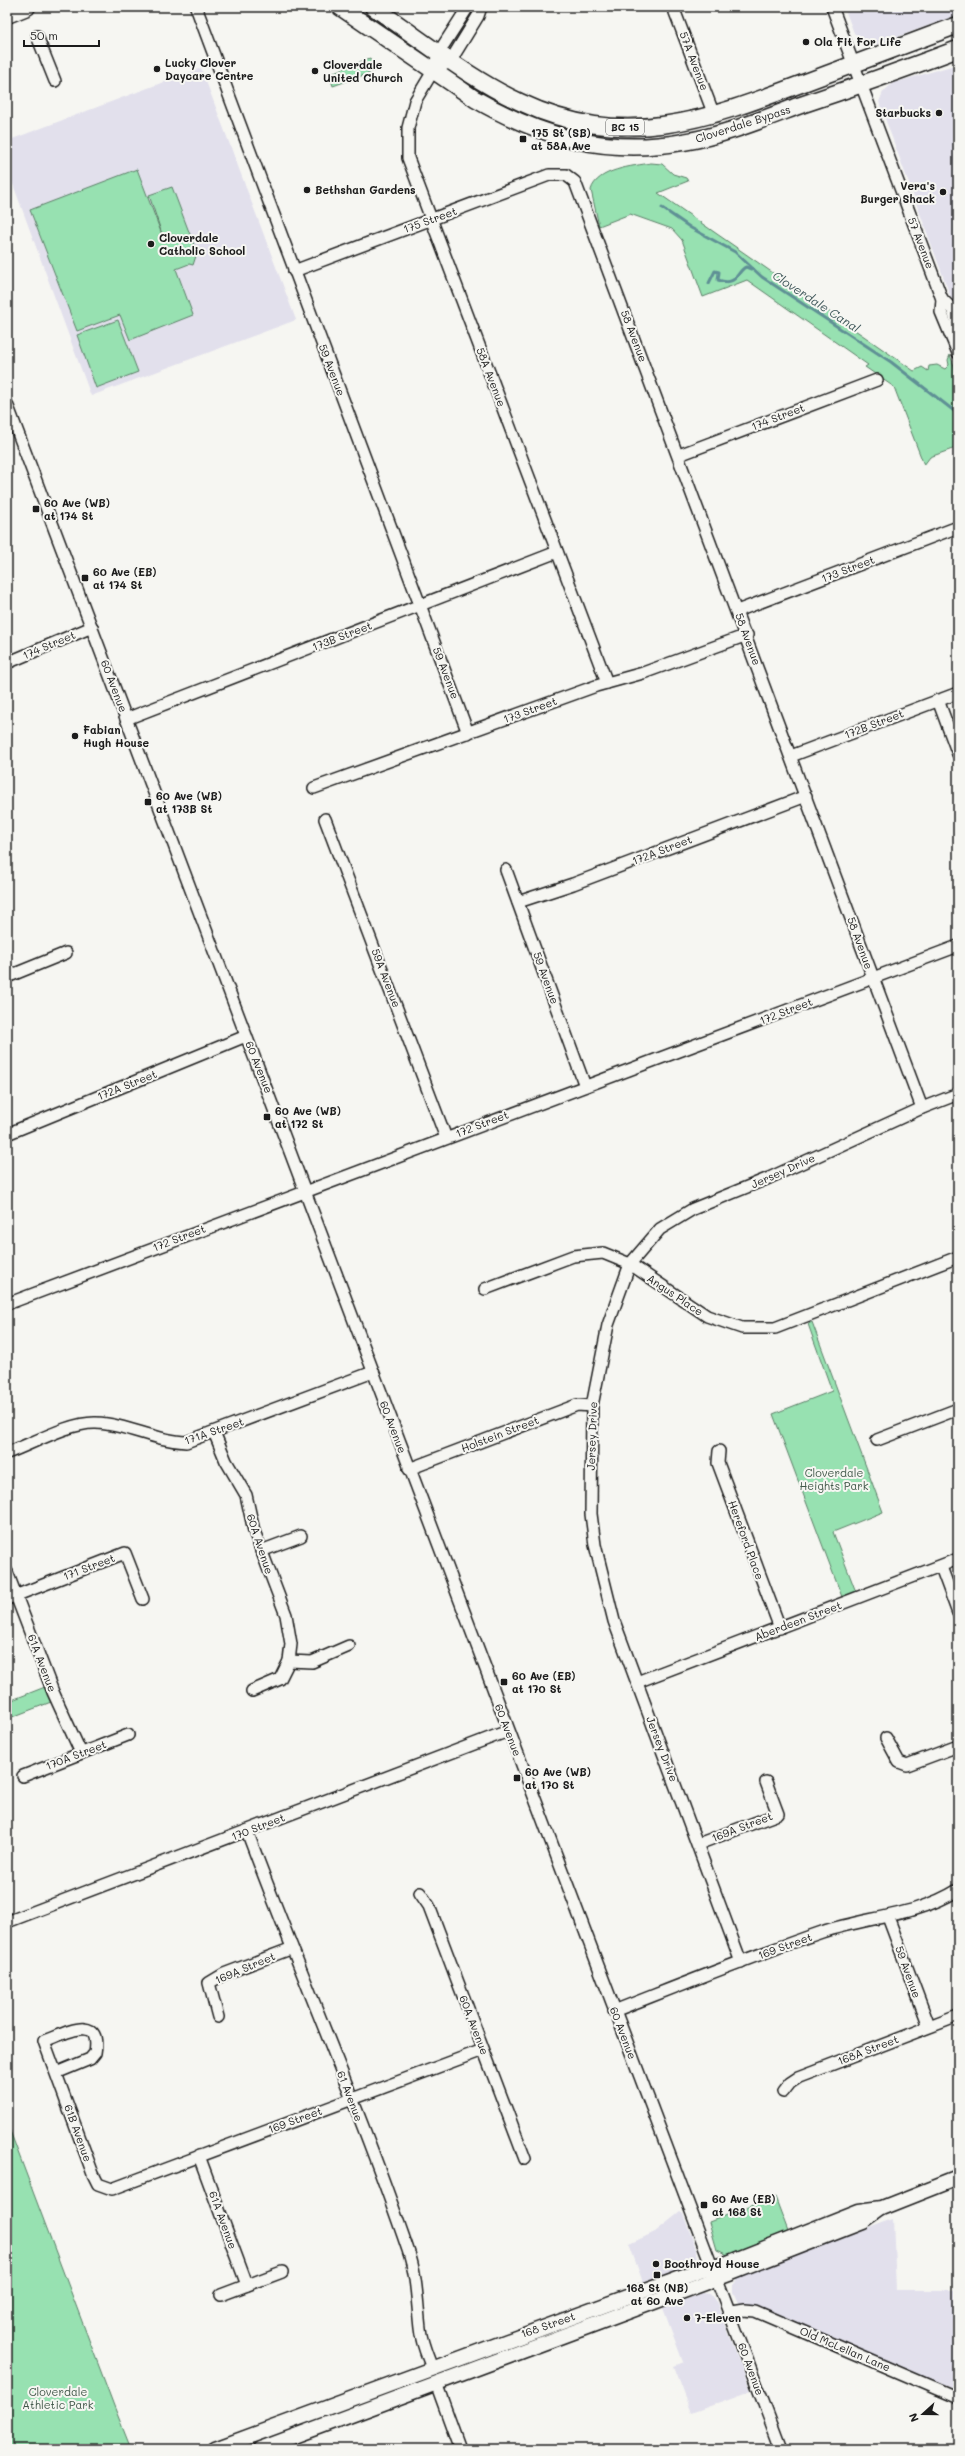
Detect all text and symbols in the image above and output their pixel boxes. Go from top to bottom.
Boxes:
scale bar [24,22,99,48]
text: 50 m [30,27,58,43]
street label: 57A Avenue [676,29,713,92]
place label: Ola Fit For Life [814,34,901,49]
marker: Ola Fit For Life [801,37,811,47]
place label: Lucky Clover Daycare Centre [165,55,254,83]
place label: Cloverdale United Church [323,57,403,85]
marker: Lucky Clover Daycare Centre [152,64,162,74]
marker: Cloverdale United Church [310,66,320,76]
street label: Cloverdale Bypass [693,101,792,146]
place label: Starbucks [875,105,931,120]
marker: Starbucks [934,108,944,118]
road number: BC 15 [606,119,644,135]
place label: 175 St (SB) at 58A Ave [531,125,591,153]
marker: 175 St (SB) at 58A Ave [518,134,528,144]
place label: Vera's Burger Shack [860,178,935,206]
place label: Bethshan Gardens [315,182,416,197]
marker: Bethshan Gardens [302,185,312,195]
marker: Vera's Burger Shack [938,187,948,197]
street label: 175 Street [401,203,459,236]
street label: 57 Avenue [905,215,938,271]
place label: Cloverdale Catholic School [159,230,245,258]
marker: Cloverdale Catholic School [146,239,156,249]
water label: Cloverdale Canal [770,267,863,335]
street label: 58 Avenue [618,308,651,364]
street label: 59 Avenue [316,342,349,398]
street label: 58A Avenue [473,345,510,409]
street label: 174 Street [749,399,807,434]
place label: 60 Ave (WB) at 174 St [44,495,110,523]
marker: 60 Ave (WB) at 174 St [31,504,41,514]
street label: 173 Street [819,551,877,586]
place label: 60 Ave (EB) at 174 St [93,564,156,592]
marker: 60 Ave (EB) at 174 St [80,573,90,583]
street label: 58 Avenue [732,611,765,667]
street label: 173B Street [310,617,374,654]
street label: 174 Street [20,627,78,662]
street label: 59 Avenue [430,645,463,701]
street label: 60 Avenue [98,657,131,714]
street label: 173 Street [501,693,559,726]
street label: 172B Street [842,705,906,742]
place label: Fabian Hugh House [83,722,149,750]
marker: Fabian Hugh House [70,731,80,741]
place label: 60 Ave (WB) at 173B St [156,788,222,816]
marker: 60 Ave (WB) at 173B St [143,797,153,807]
street label: 172A Street [630,831,694,868]
street label: 58 Avenue [844,915,877,971]
street label: 59A Avenue [368,946,405,1010]
street label: 59 Avenue [530,950,563,1006]
street label: 172 Street [757,993,815,1028]
street label: 60 Avenue [242,1038,277,1095]
street label: 172A Street [95,1066,159,1103]
place label: 60 Ave (WB) at 172 St [275,1103,341,1131]
street label: 172 Street [453,1106,511,1141]
marker: 60 Ave (WB) at 172 St [262,1112,272,1122]
street label: Jersey Drive [748,1150,817,1191]
street label: 172 Street [150,1220,208,1255]
street label: Angus Place [644,1270,706,1319]
street label: 60 Avenue [377,1398,410,1455]
street label: Jersey Drive [583,1401,600,1471]
street label: Holstein Street [459,1412,541,1455]
street label: 171A Street [182,1413,246,1448]
park label: Cloverdale Heights Park [799,1465,869,1493]
street label: Hereford Place [725,1498,768,1582]
street label: 60A Avenue [244,1512,277,1576]
street label: 171 Street [61,1550,117,1583]
street label: Aberdeen Street [752,1597,844,1644]
street label: 61A Avenue [25,1632,60,1694]
place label: 60 Ave (EB) at 170 St [512,1668,575,1696]
marker: 60 Ave (EB) at 170 St [499,1677,509,1687]
street label: 60 Avenue [492,1701,525,1758]
street label: Jersey Drive [643,1714,682,1784]
street label: 170A Street [43,1736,109,1773]
place label: 60 Ave (WB) at 170 St [525,1764,591,1792]
marker: 60 Ave (WB) at 170 St [512,1773,522,1783]
street label: 169A Street [709,1808,775,1845]
street label: 170 Street [229,1809,287,1844]
street label: 169 Street [756,1929,814,1962]
street label: 59 Avenue [892,1944,925,2000]
street label: 169A Street [212,1948,277,1987]
street label: 60A Avenue [456,1993,493,2057]
street label: 60 Avenue [607,2004,640,2061]
street label: 168A Street [835,2031,901,2068]
street label: 61 Avenue [334,2068,367,2123]
street label: 61B Avenue [61,2102,96,2164]
street label: 169 Street [266,2103,324,2136]
street label: 61A Avenue [206,2189,241,2251]
place label: 60 Ave (EB) at 168 St [712,2191,775,2219]
marker: 60 Ave (EB) at 168 St [699,2200,709,2210]
place label: Boothroyd House [664,2256,760,2271]
marker: Boothroyd House [651,2259,661,2269]
marker: 168 St (NB) at 60 Ave [652,2270,662,2280]
place label: 168 St (NB) at 60 Ave [626,2280,688,2308]
street label: 168 Street [519,2308,577,2341]
place label: 7-Eleven [695,2310,741,2325]
marker: 7-Eleven [682,2313,692,2323]
street label: Old McLellan Lane [797,2323,893,2375]
street label: 60 Avenue [735,2340,768,2397]
park label: Cloverdale Athletic Park [22,2384,94,2412]
north arrow [903,2394,943,2434]
text: N [905,2411,922,2424]

